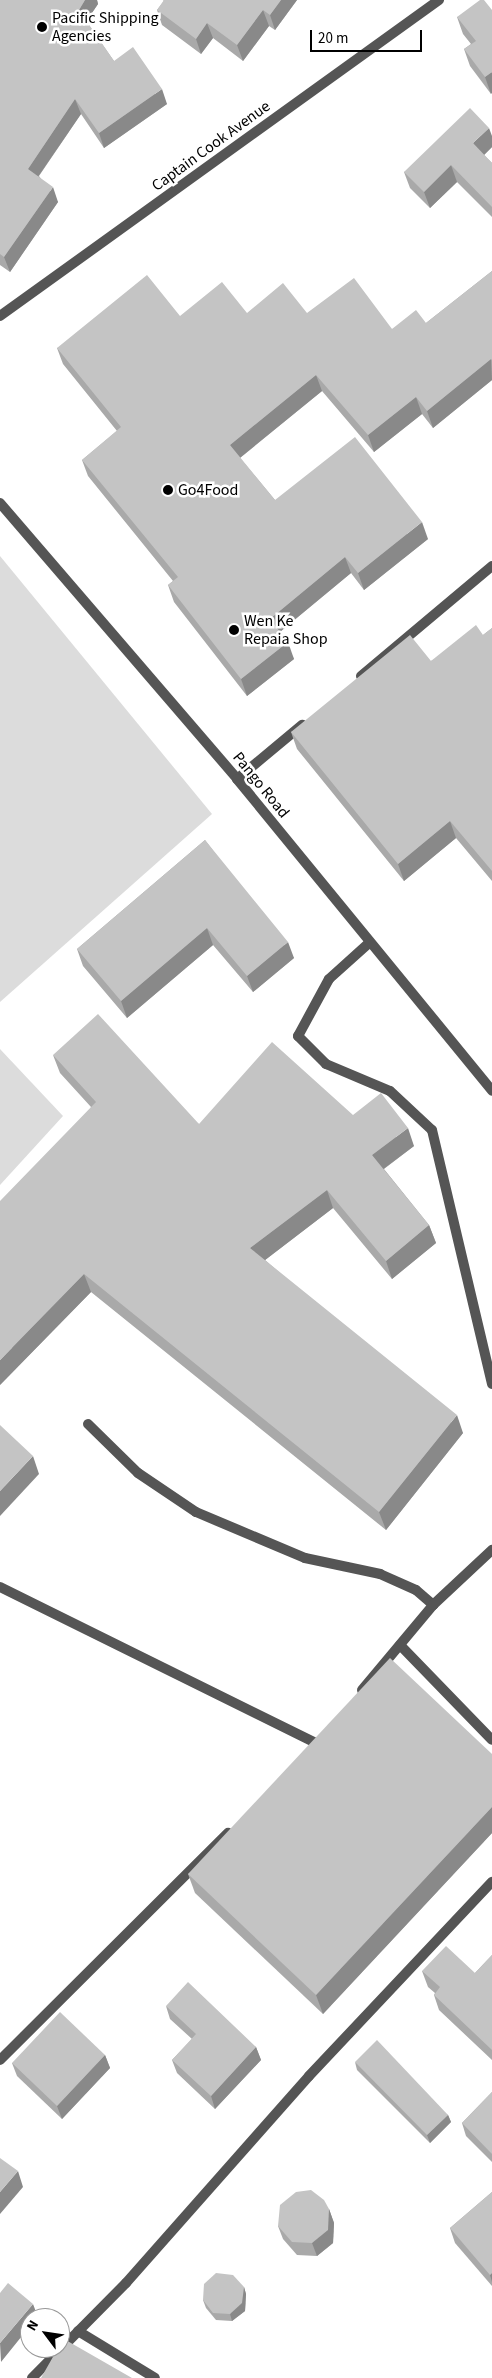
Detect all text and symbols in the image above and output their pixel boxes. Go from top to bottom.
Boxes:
place label: Pacific Shipping Agencies [52,8,158,46]
scale bar [312,20,424,52]
marker: Pacific Shipping Agencies [36,21,48,33]
text: 20 m [318,28,348,49]
street label: Captain Cook Avenue [148,97,274,195]
place label: Go4Food [178,480,238,500]
marker: Go4Food [162,484,174,496]
place label: Wen Ke Repaia Shop [244,611,328,649]
marker: Wen Ke Repaia Shop [228,624,240,636]
street label: Pango Road [229,748,293,822]
north arrow [20,2308,70,2358]
text: N [22,2317,44,2335]

